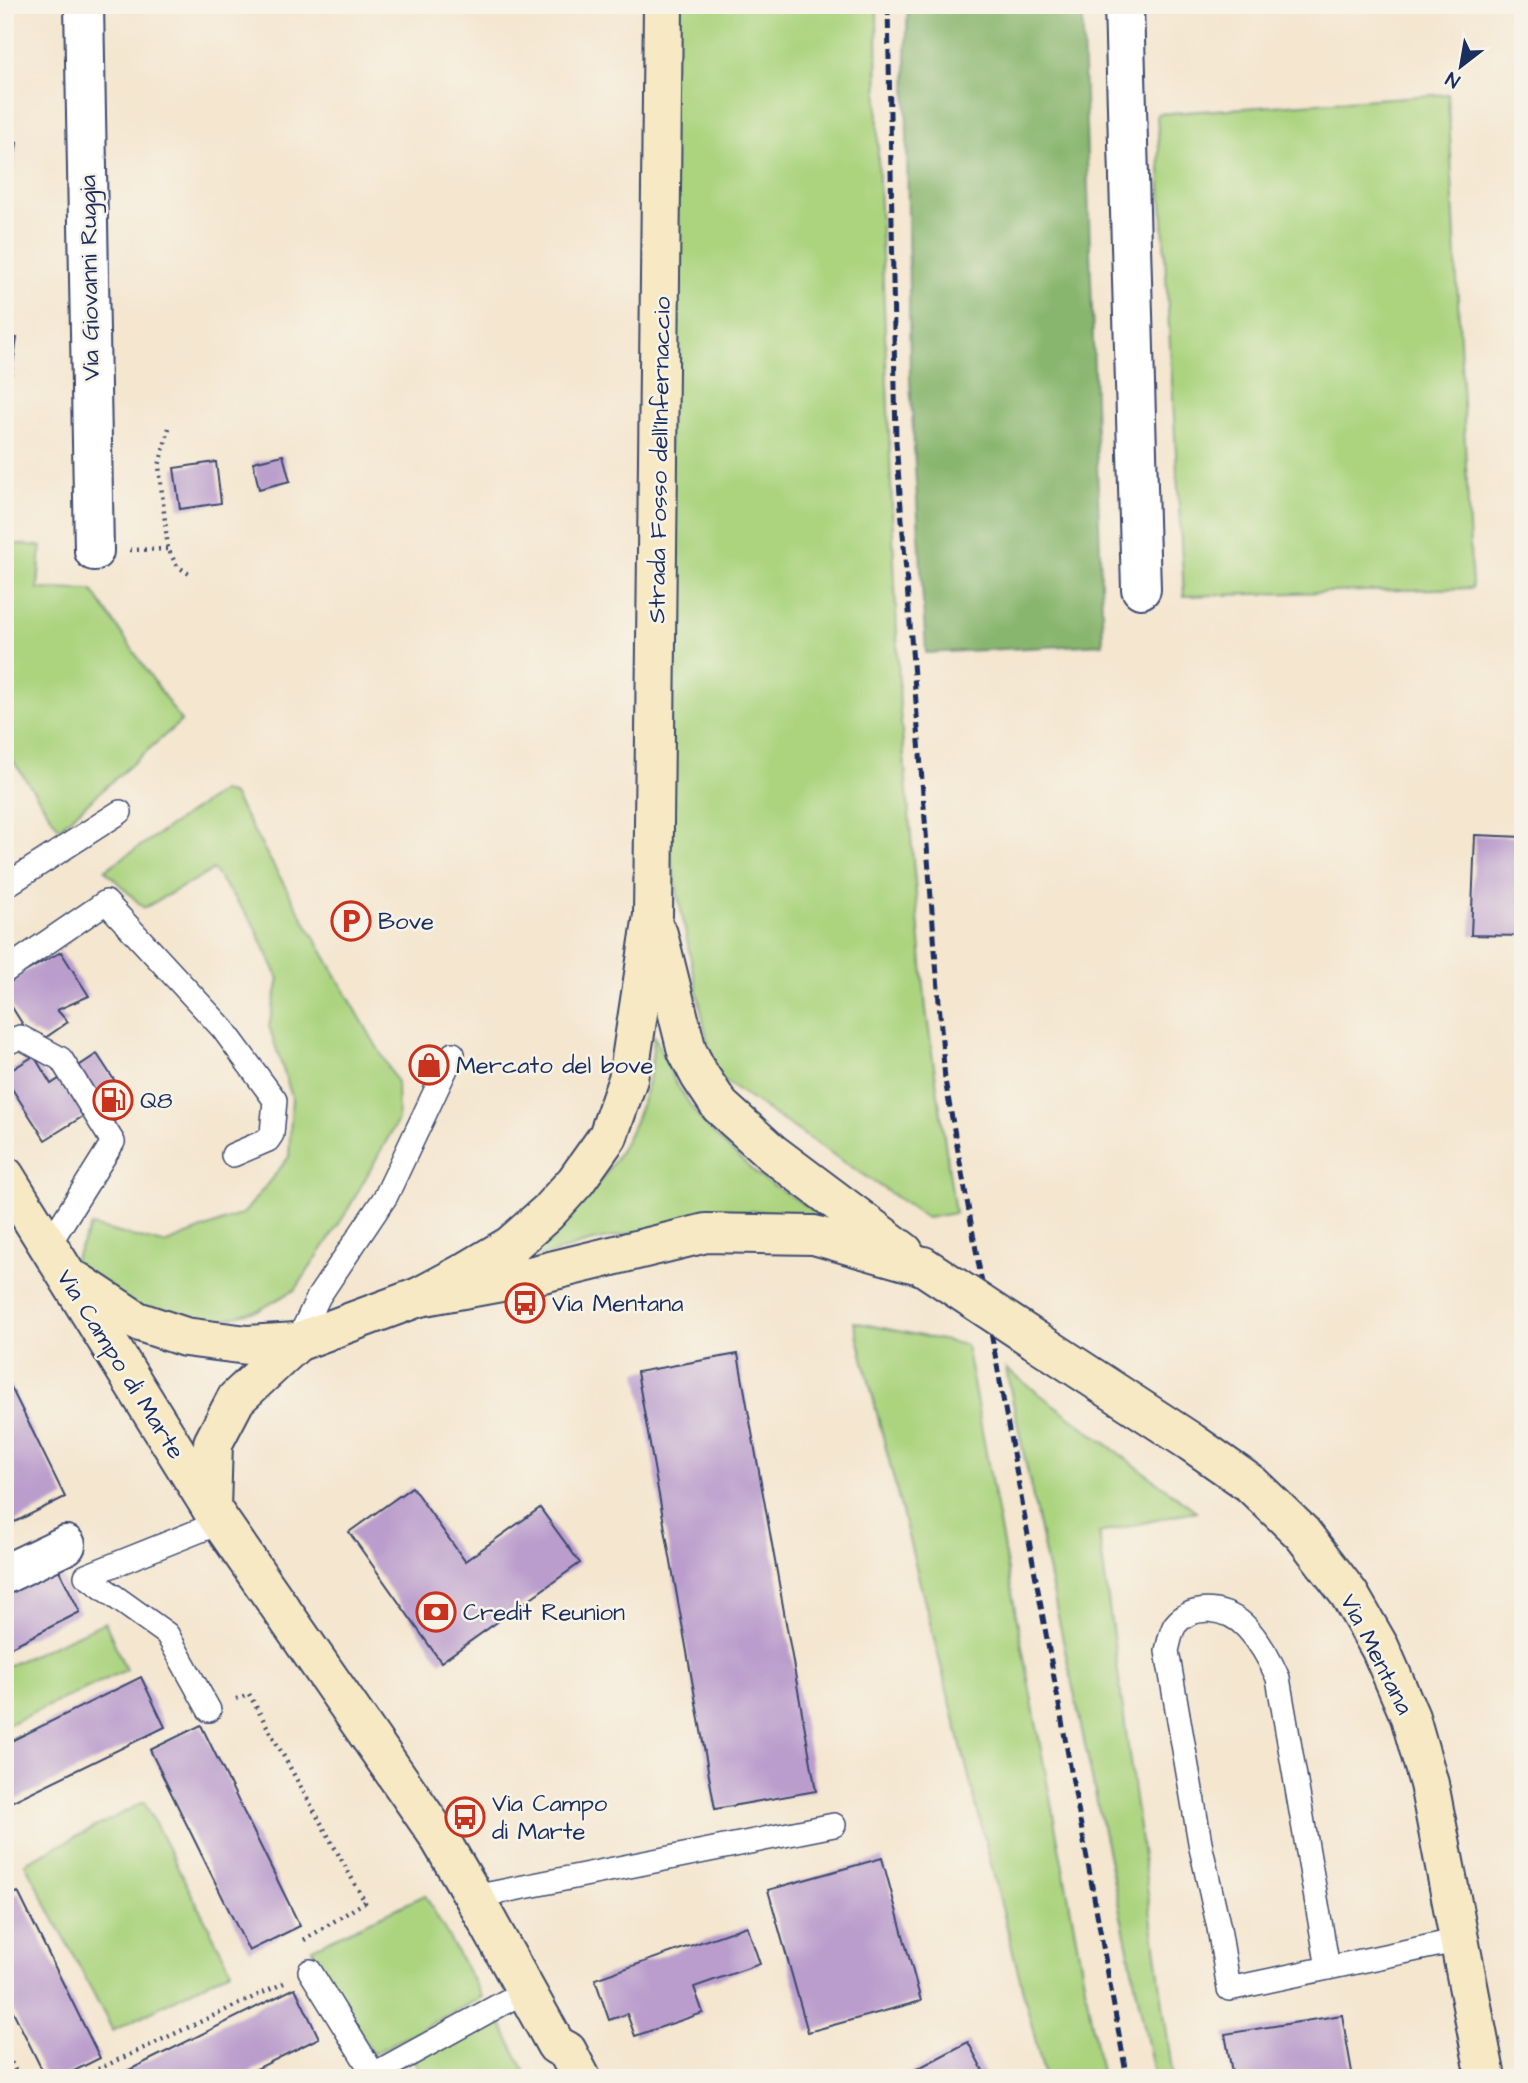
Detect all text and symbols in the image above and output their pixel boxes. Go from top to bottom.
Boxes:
north arrow [1426,32,1496,102]
text: N [1441,65,1465,94]
street label: Via Giovanni Ruggia [71,175,110,381]
street label: Strada Fosso dell'Infernaccio [640,296,680,624]
parking icon: Bove [330,900,372,942]
place label: Bove [378,905,434,939]
shop icon: Mercato del bove [408,1044,450,1086]
place label: Mercato del bove [456,1049,653,1083]
fuel station icon: Q8 [92,1079,134,1121]
place label: Q8 [140,1084,173,1118]
street label: Via Campo di Marte [48,1263,192,1466]
bus stop icon: Via Mentana [504,1282,546,1324]
place label: Via Mentana [552,1287,683,1321]
street label: Via Mentana [1331,1588,1421,1721]
bank icon: Credit Reunion [415,1591,457,1633]
place label: Credit Reunion [463,1596,625,1630]
place label: Via Campo di Marte [492,1787,608,1849]
bus stop icon: Via Campo di Marte [444,1796,486,1838]

